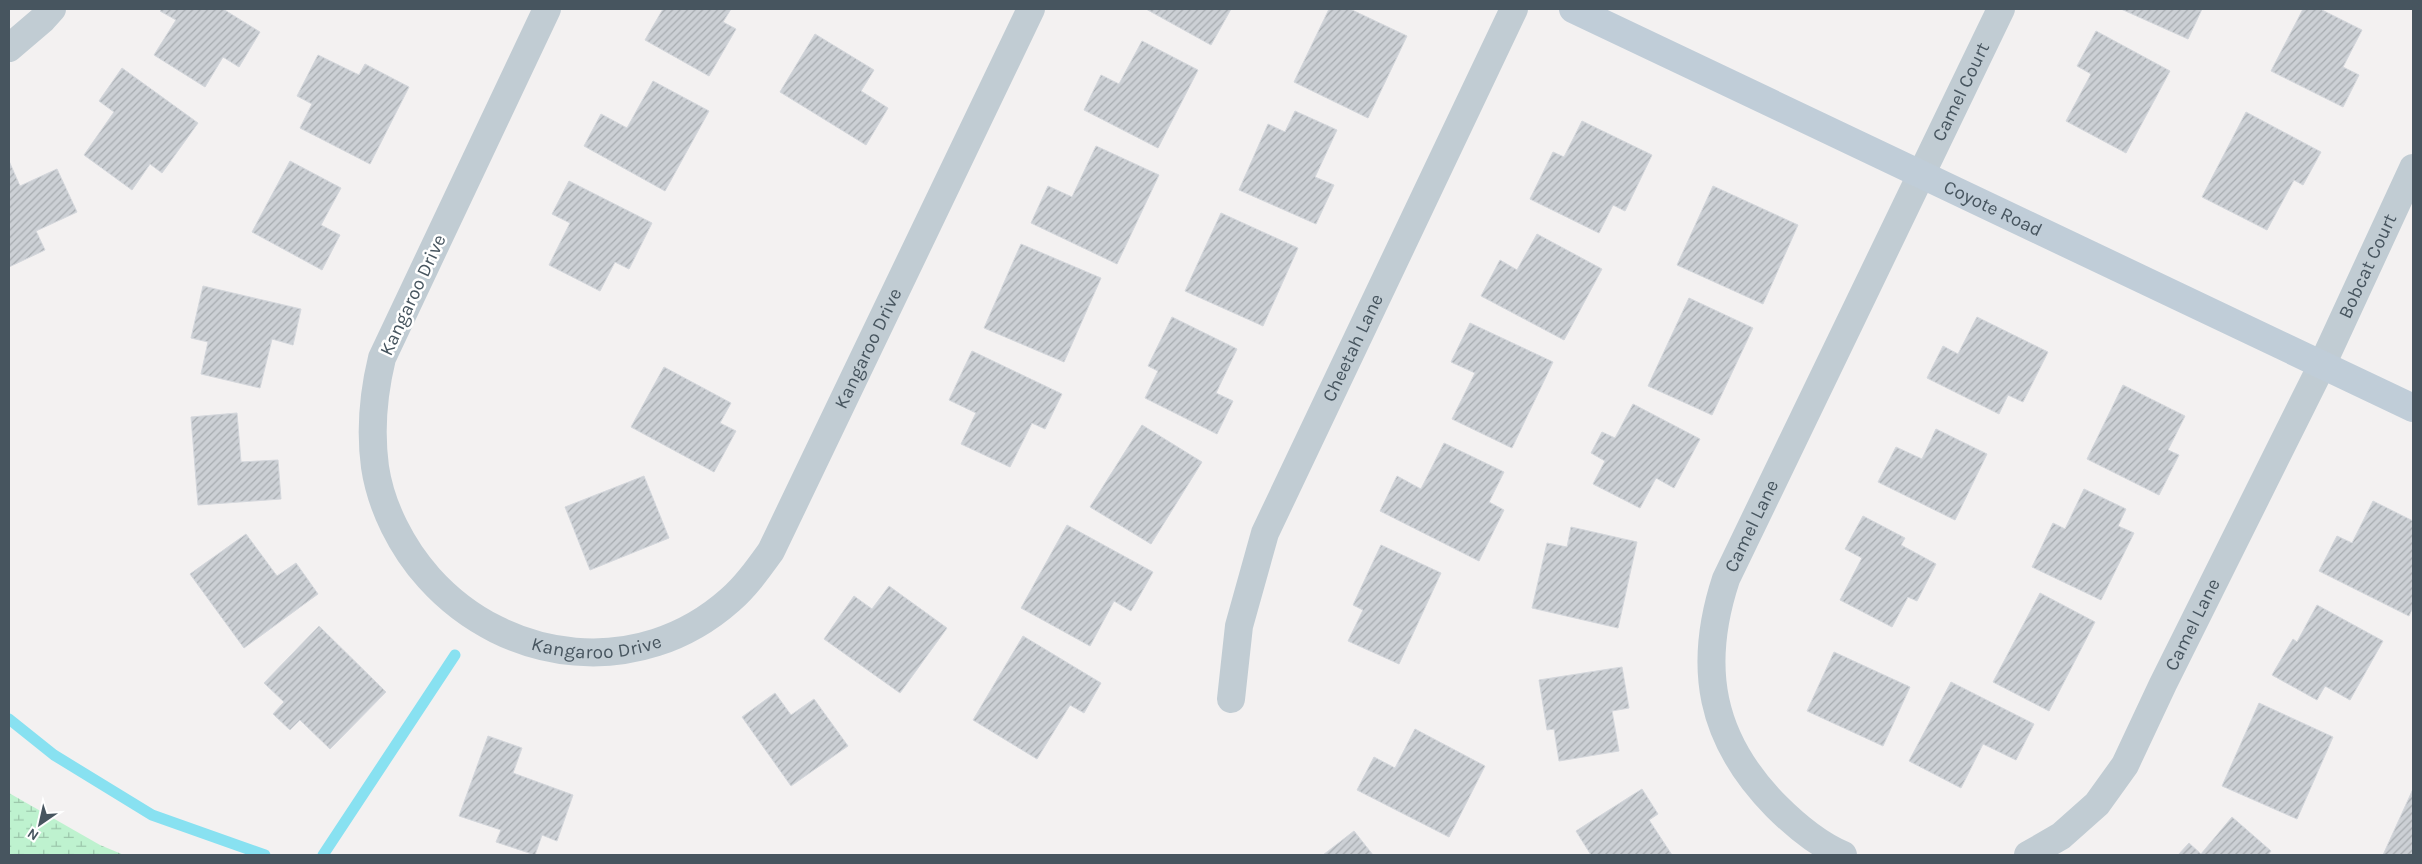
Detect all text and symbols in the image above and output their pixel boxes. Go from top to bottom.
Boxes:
street label: Camel Court [1928,39,1994,145]
street label: Coyote Road [1940,176,2046,241]
street label: Bobcat Court [2334,210,2401,322]
street label: Kangaroo Drive [375,231,451,359]
street label: Kangaroo Drive [830,284,906,412]
street label: Cheetah Lane [1318,290,1388,405]
street label: Camel Lane [1720,476,1783,576]
street label: Camel Lane [2160,575,2225,674]
street label: Kangaroo Drive [529,630,664,663]
north arrow [15,799,65,849]
text: N [24,825,42,844]

